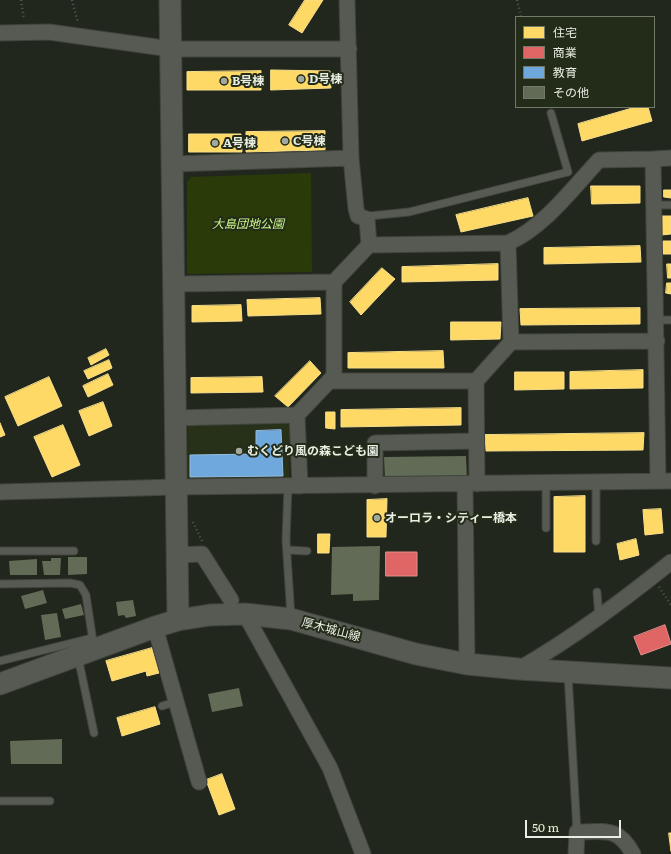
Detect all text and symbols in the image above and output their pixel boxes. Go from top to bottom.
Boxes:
legend [515,16,655,108]
text: 住宅 [553,23,577,41]
text: 商業 [553,43,577,61]
text: 教育 [553,63,577,81]
place label: D号棟 [309,72,342,86]
place label: B号棟 [232,74,264,88]
marker: D号棟 [296,74,306,84]
marker: B号棟 [219,76,229,86]
text: その他 [553,83,589,101]
place label: C号棟 [293,134,326,148]
place label: A号棟 [223,136,256,150]
marker: C号棟 [280,136,290,146]
marker: A号棟 [210,138,220,148]
park label: 大島団地公園 [212,217,284,231]
place label: むくどり風の森こども園 [247,444,379,458]
marker: むくどり風の森こども園 [234,446,244,456]
place label: オーロラ・シティー橋本 [385,511,517,525]
marker: オーロラ・シティー橋本 [372,513,382,523]
street label: 厚木城山線 [300,615,362,645]
scale bar [527,812,623,838]
text: 50 m [532,818,559,836]

